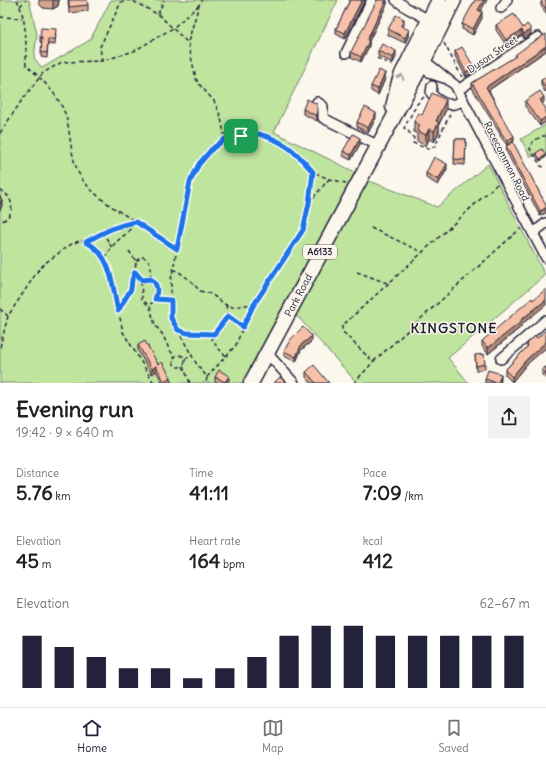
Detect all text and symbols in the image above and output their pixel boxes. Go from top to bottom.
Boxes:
street label: Dyson Street [465,33,520,76]
one-way arrow [397,73,405,80]
pin [224,119,258,153]
street label: Racecommon Road [481,119,532,203]
icon: arrive [230,125,252,147]
road number: A6133 [303,245,337,259]
street label: Park Road [282,272,315,319]
district label: KINGSTONE [411,319,497,337]
text: Evening run [16,395,134,423]
button: share [488,396,530,438]
text: 19:42 · 9 × 640 m [16,424,114,441]
text: Distance [16,466,59,480]
text: Time [189,466,213,480]
text: Pace [363,466,387,480]
text: 5.76 [16,480,53,505]
text: 41:11 [189,480,229,505]
text: 7:09 [363,480,402,505]
text: km [53,489,71,503]
text: /km [402,489,424,503]
text: Elevation [16,534,61,548]
text: Heart rate [189,534,240,548]
text: kcal [363,534,382,548]
text: 45 [16,548,39,573]
text: 164 [189,548,220,573]
text: 412 [363,548,393,573]
text: m [39,557,51,571]
text: bpm [220,557,245,571]
text: Elevation [16,595,69,612]
text: 62–67 m [480,595,530,612]
tab: Home [77,717,107,755]
tab: Map [262,717,284,755]
tab: Saved [438,717,469,755]

